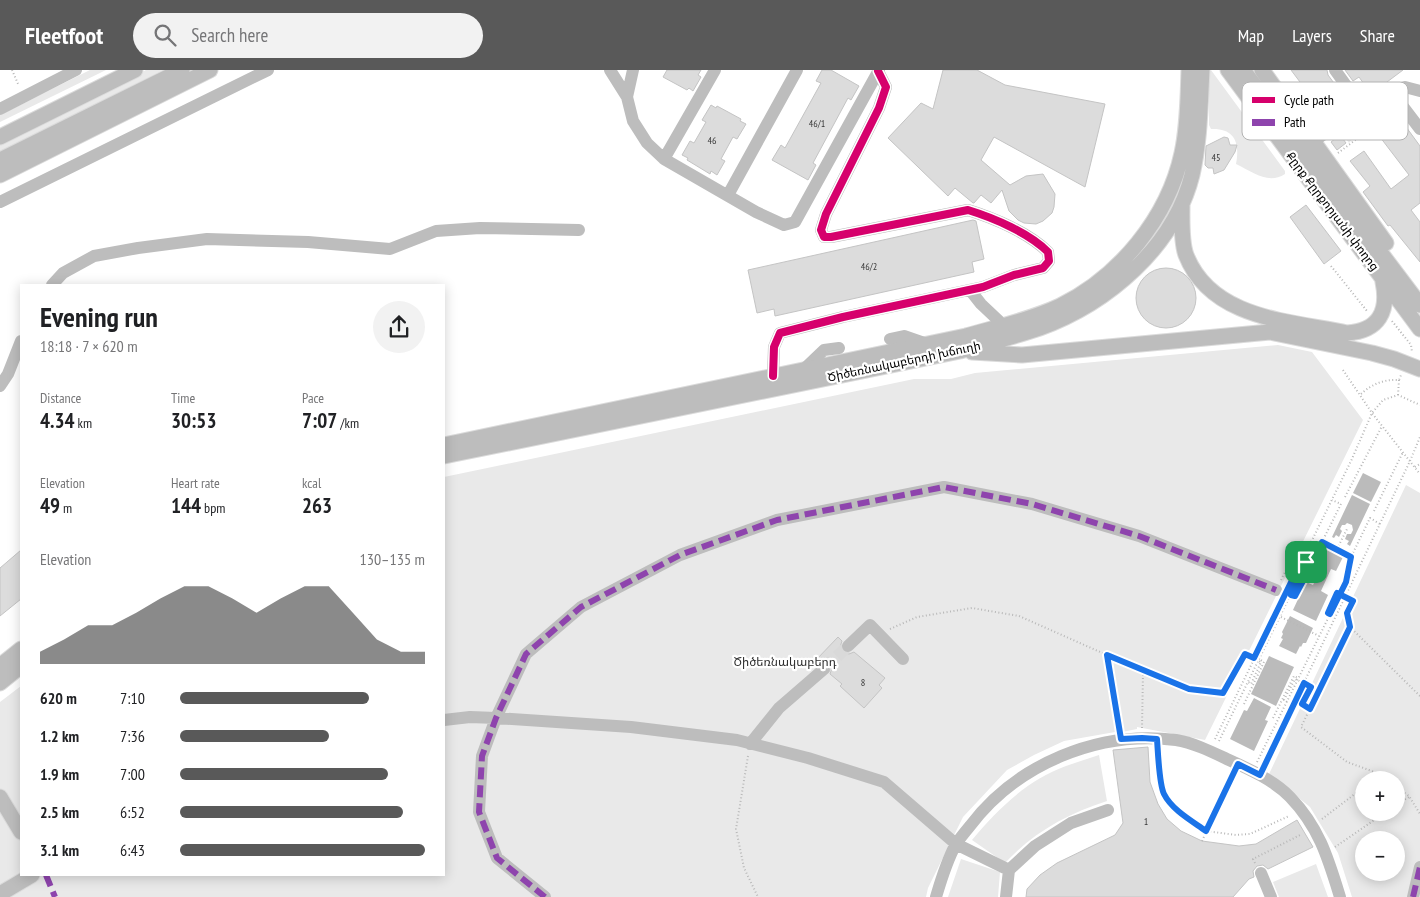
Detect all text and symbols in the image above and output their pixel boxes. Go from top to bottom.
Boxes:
search box [133,13,483,58]
text: Fleetfoot [25,20,103,51]
icon: search [151,21,179,49]
text: Search here [191,23,268,47]
text: Map [1238,24,1264,47]
text: Layers [1292,24,1332,47]
text: Share [1360,24,1395,47]
legend [1242,82,1408,140]
text: Cycle path [1284,91,1334,109]
text: Path [1284,113,1306,131]
house number: 46/1 [809,117,825,130]
house number: 46 [708,134,717,147]
street label: Քըրք Քըրքորյանի փողոց [1283,148,1383,274]
house number: 45 [1212,151,1221,164]
house number: 46/2 [861,260,877,273]
text: Evening run [40,298,158,335]
button: share [373,301,425,353]
text: 18:18 · 7 × 620 m [40,336,138,356]
street label: Ծիծեռնակաբերդի խճուղի [826,337,982,385]
text: Distance [40,389,81,407]
text: Time [171,389,195,407]
text: Pace [302,389,324,407]
text: 4.34 [40,407,75,434]
text: 30:53 [171,407,216,434]
text: 7:07 [302,407,337,434]
text: km [75,414,92,432]
text: /km [337,414,359,432]
text: Elevation [40,474,85,492]
text: Heart rate [171,474,220,492]
text: kcal [302,474,321,492]
text: 49 [40,492,60,519]
text: 144 [171,492,201,519]
text: 263 [302,492,332,519]
text: m [60,499,72,517]
text: bpm [201,499,225,517]
pin [1285,541,1327,583]
icon: arrive [1292,548,1320,576]
text: Elevation [40,549,91,569]
text: 130–135 m [360,549,425,569]
park label: Ծիծեռնակաբերդ [734,654,837,669]
house number: 8 [861,676,865,689]
text: 620 m [40,688,77,708]
text: 7:10 [120,688,145,708]
text: 1.2 km [40,726,79,746]
text: 7:36 [120,726,145,746]
text: 1.9 km [40,764,79,784]
text: 7:00 [120,764,145,784]
map controls [1355,771,1405,881]
button: + [1355,771,1405,821]
text: 2.5 km [40,802,79,822]
text: 6:52 [120,802,145,822]
house number: 1 [1144,815,1148,828]
button: − [1355,831,1405,881]
text: 3.1 km [40,840,79,860]
text: 6:43 [120,840,145,860]

